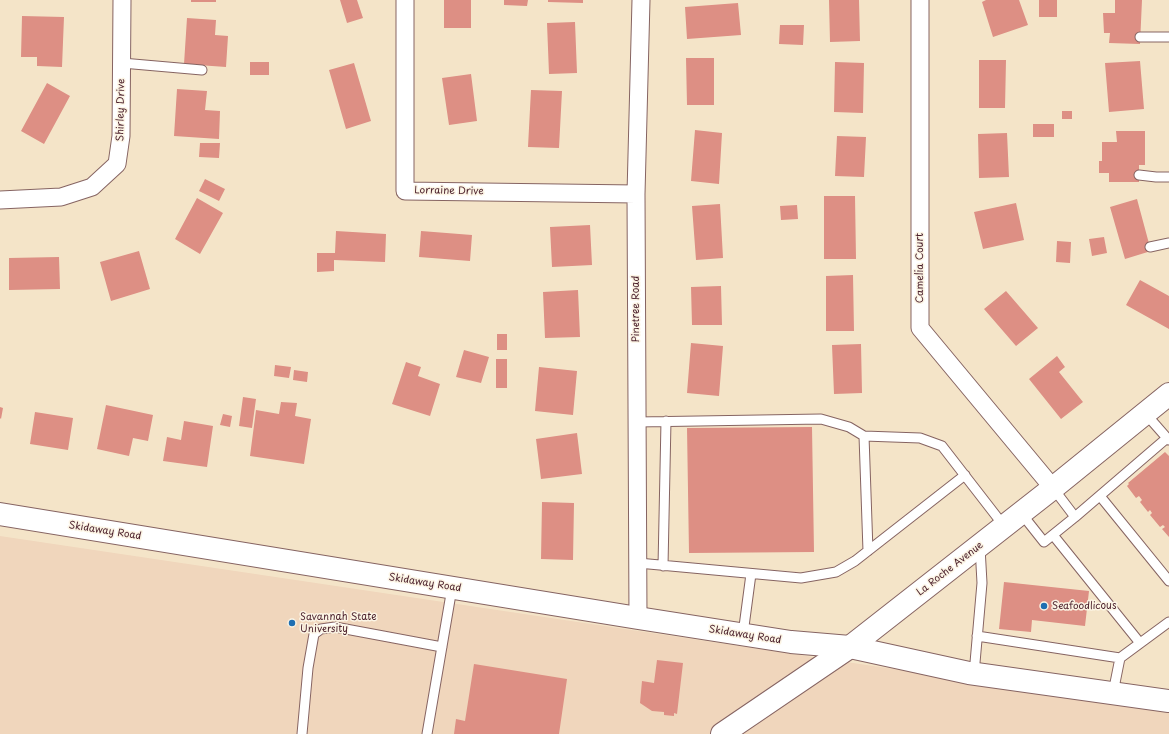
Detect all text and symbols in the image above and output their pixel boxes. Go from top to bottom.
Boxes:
street label: Shirley Drive [114,78,128,142]
street label: Lorraine Drive [414,184,484,198]
street label: Camelia Court [914,233,926,303]
street label: Pinetree Road [630,276,642,342]
street label: Skidaway Road [68,519,142,543]
street label: La Roche Avenue [914,539,986,599]
street label: Skidaway Road [388,571,462,595]
place label: Seafoodlicous [1052,600,1116,612]
marker: Seafoodlicous [1039,601,1049,611]
place label: Savannah State University [300,611,377,634]
marker: Savannah State University [287,618,297,628]
street label: Skidaway Road [708,623,782,647]

